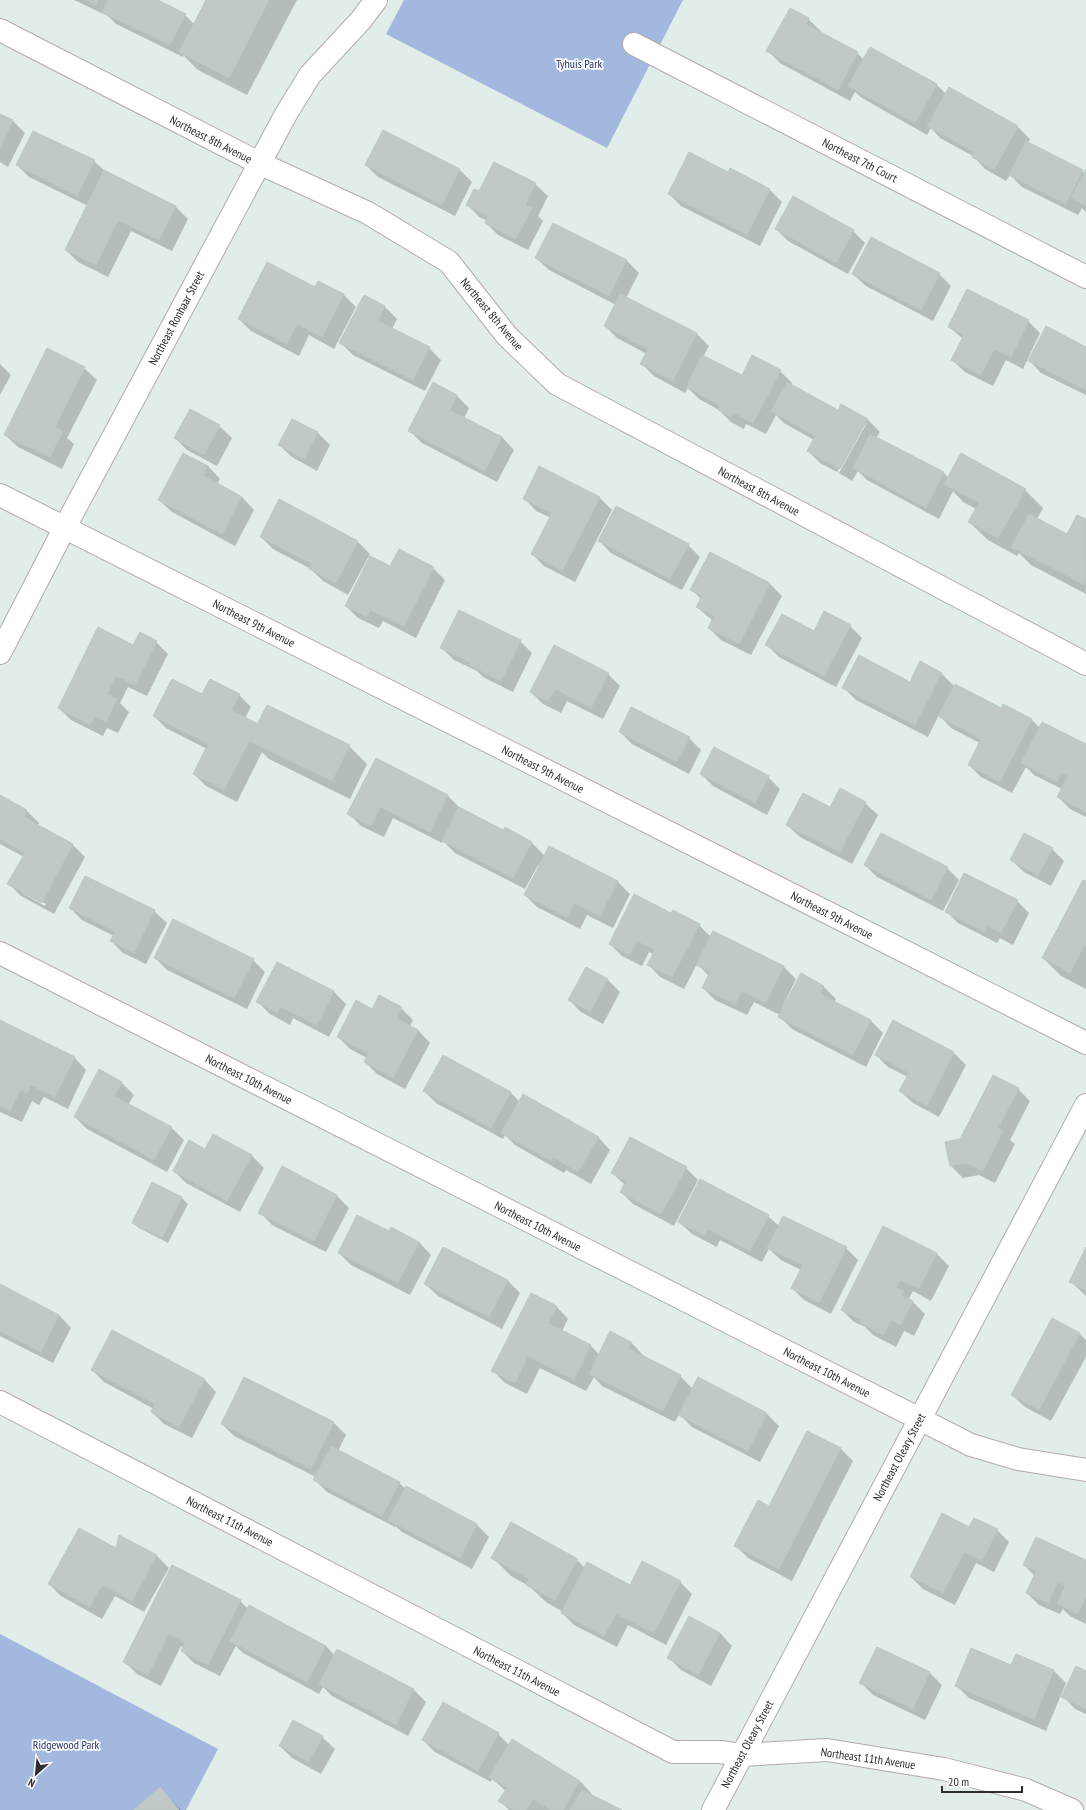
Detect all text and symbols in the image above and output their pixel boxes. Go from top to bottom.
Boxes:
park label: Tyhuis Park [556,56,602,71]
street label: Northeast 8th Avenue [167,112,255,166]
street label: Northeast 7th Court [820,135,901,186]
street label: Northeast Ronhaar Street [145,268,208,368]
street label: Northeast 8th Avenue [457,275,527,353]
street label: Northeast 8th Avenue [716,463,802,519]
street label: Northeast 9th Avenue [210,596,298,650]
street label: Northeast 9th Avenue [499,742,587,796]
street label: Northeast 9th Avenue [788,888,876,942]
street label: Northeast 10th Avenue [203,1051,295,1107]
street label: Northeast 10th Avenue [492,1198,584,1254]
street label: Northeast 10th Avenue [781,1344,873,1400]
street label: Northeast Oleary Street [870,1410,929,1504]
street label: Northeast 11th Avenue [184,1493,276,1549]
street label: Northeast 11th Avenue [471,1643,563,1699]
street label: Northeast Oleary Street [718,1697,777,1791]
park label: Ridgewood Park [33,1737,100,1752]
street label: Northeast 11th Avenue [820,1744,916,1772]
north arrow [16,1754,56,1794]
scale bar [942,1768,1022,1794]
text: 20 m [948,1774,969,1789]
text: N [26,1775,37,1790]

